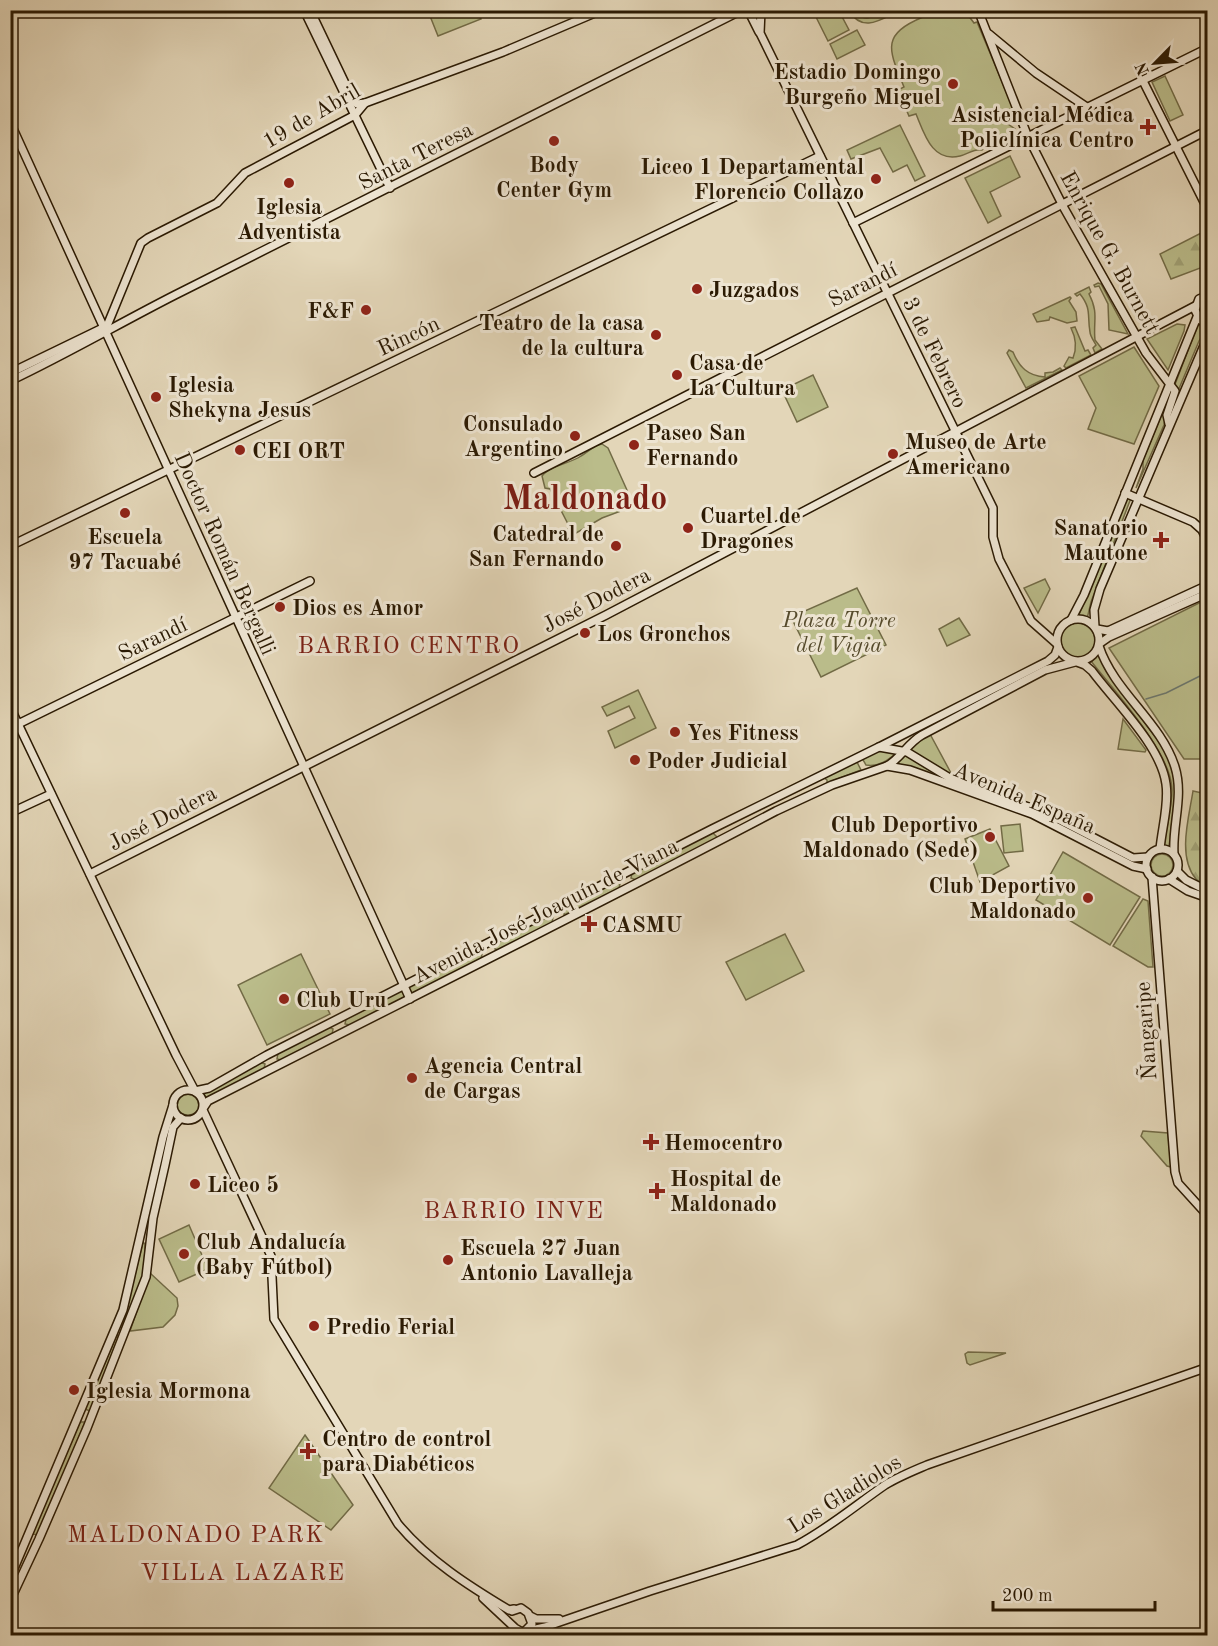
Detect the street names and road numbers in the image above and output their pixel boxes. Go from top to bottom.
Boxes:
street label: 19 de Abril [260,80,364,153]
street label: Santa Teresa [355,119,477,195]
street label: Enrique G. Burnett [1055,168,1163,338]
street label: Sarandí [825,259,902,312]
street label: 3 de Febrero [898,294,970,412]
street label: Rincón [374,313,443,361]
street label: Doctor Román Bergalli [170,449,279,659]
street label: José Dodera [539,564,655,637]
street label: Sarandí [115,613,192,666]
street label: Avenida España [950,759,1099,839]
street label: José Dodera [105,782,221,855]
street label: Avenida José Joaquín de Viana [410,835,682,989]
street label: Ñangaripe [1129,981,1161,1081]
street label: Los Gladiolos [785,1451,905,1538]

